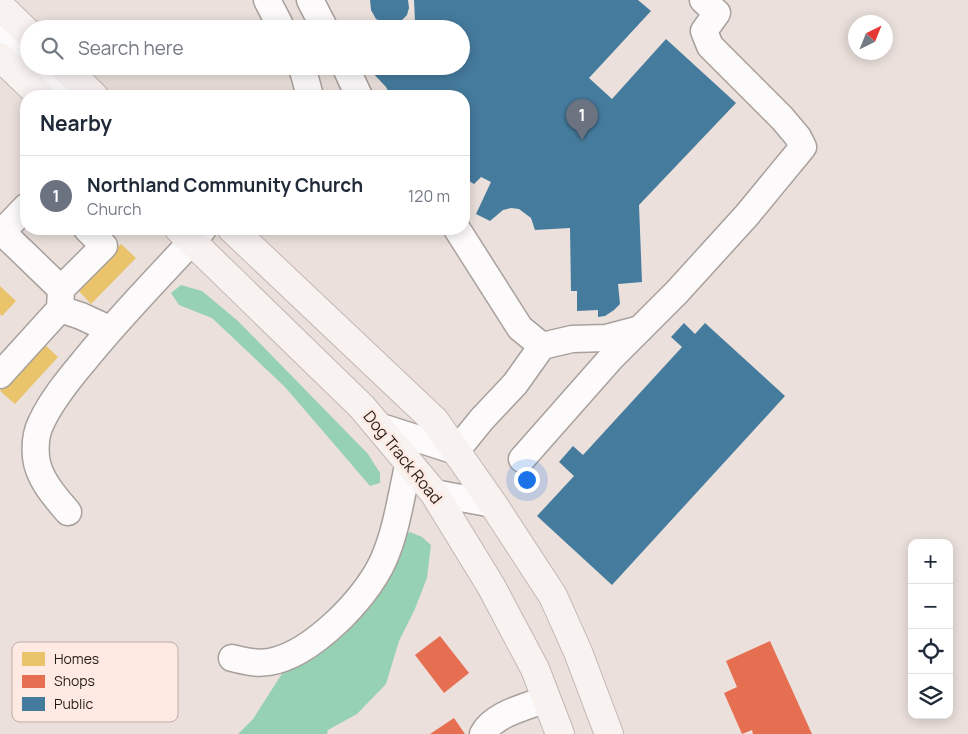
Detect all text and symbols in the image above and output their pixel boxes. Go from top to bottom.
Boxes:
north arrow [848,15,893,60]
search box [20,20,470,75]
icon: search [38,34,66,62]
text: Search here [78,35,184,61]
pin: 1 [566,99,598,140]
text: Nearby [40,109,112,137]
text: Northland Community Church [87,172,363,198]
text: 1 [52,185,60,207]
text: 120 m [408,185,450,207]
text: Church [87,198,141,220]
street label: Dog Track Road [359,406,447,508]
your location [514,467,540,493]
map controls [908,539,953,719]
button: + [908,539,953,584]
button: − [908,584,953,629]
button: locate [908,629,953,674]
legend [12,642,178,722]
text: Homes [54,649,99,668]
text: Shops [54,671,95,690]
button: layers [908,674,953,719]
text: Public [54,694,94,713]

